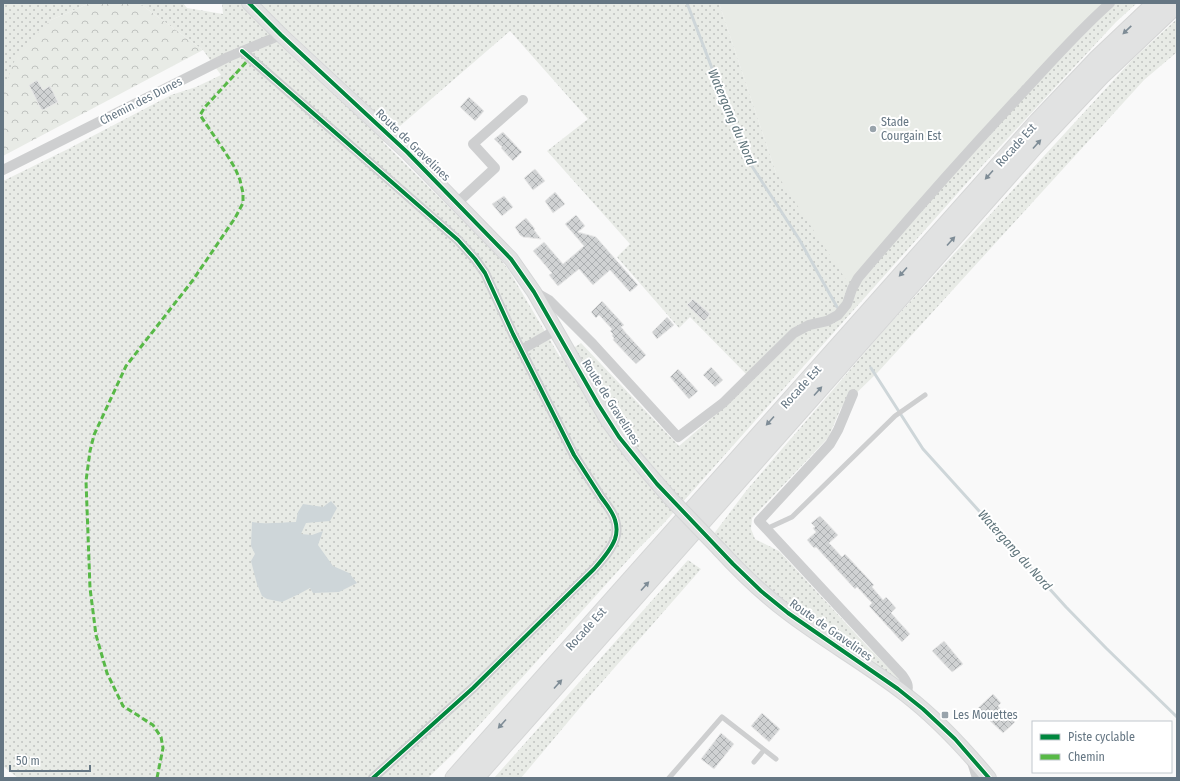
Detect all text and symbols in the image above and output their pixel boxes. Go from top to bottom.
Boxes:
one-way arrow [1122,25,1132,34]
water label: Watergang du Nord [705,67,759,167]
street label: Chemin des Dunes [97,74,185,128]
street label: Route de Gravelines [373,106,453,184]
place label: Stade Courgain Est [881,115,942,143]
street label: Rocade Est [993,120,1039,170]
marker: Stade Courgain Est [868,124,878,134]
one-way arrow [1032,139,1042,149]
one-way arrow [985,169,994,180]
one-way arrow [946,236,955,246]
one-way arrow [899,267,908,276]
street label: Route de Gravelines [579,357,643,447]
street label: Rocade Est [778,362,824,412]
one-way arrow [813,386,822,395]
one-way arrow [766,416,775,427]
water label: Watergang du Nord [975,507,1055,593]
one-way arrow [640,581,649,592]
street label: Route de Gravelines [787,596,875,664]
street label: Rocade Est [563,604,609,654]
one-way arrow [554,678,563,689]
place label: Les Mouettes [953,708,1018,722]
marker: Les Mouettes [940,710,950,720]
one-way arrow [497,718,506,729]
legend [1032,721,1172,773]
text: Piste cyclable [1068,730,1135,744]
scale bar [10,747,90,773]
text: Chemin [1068,750,1105,764]
text: 50 m [16,754,40,768]

